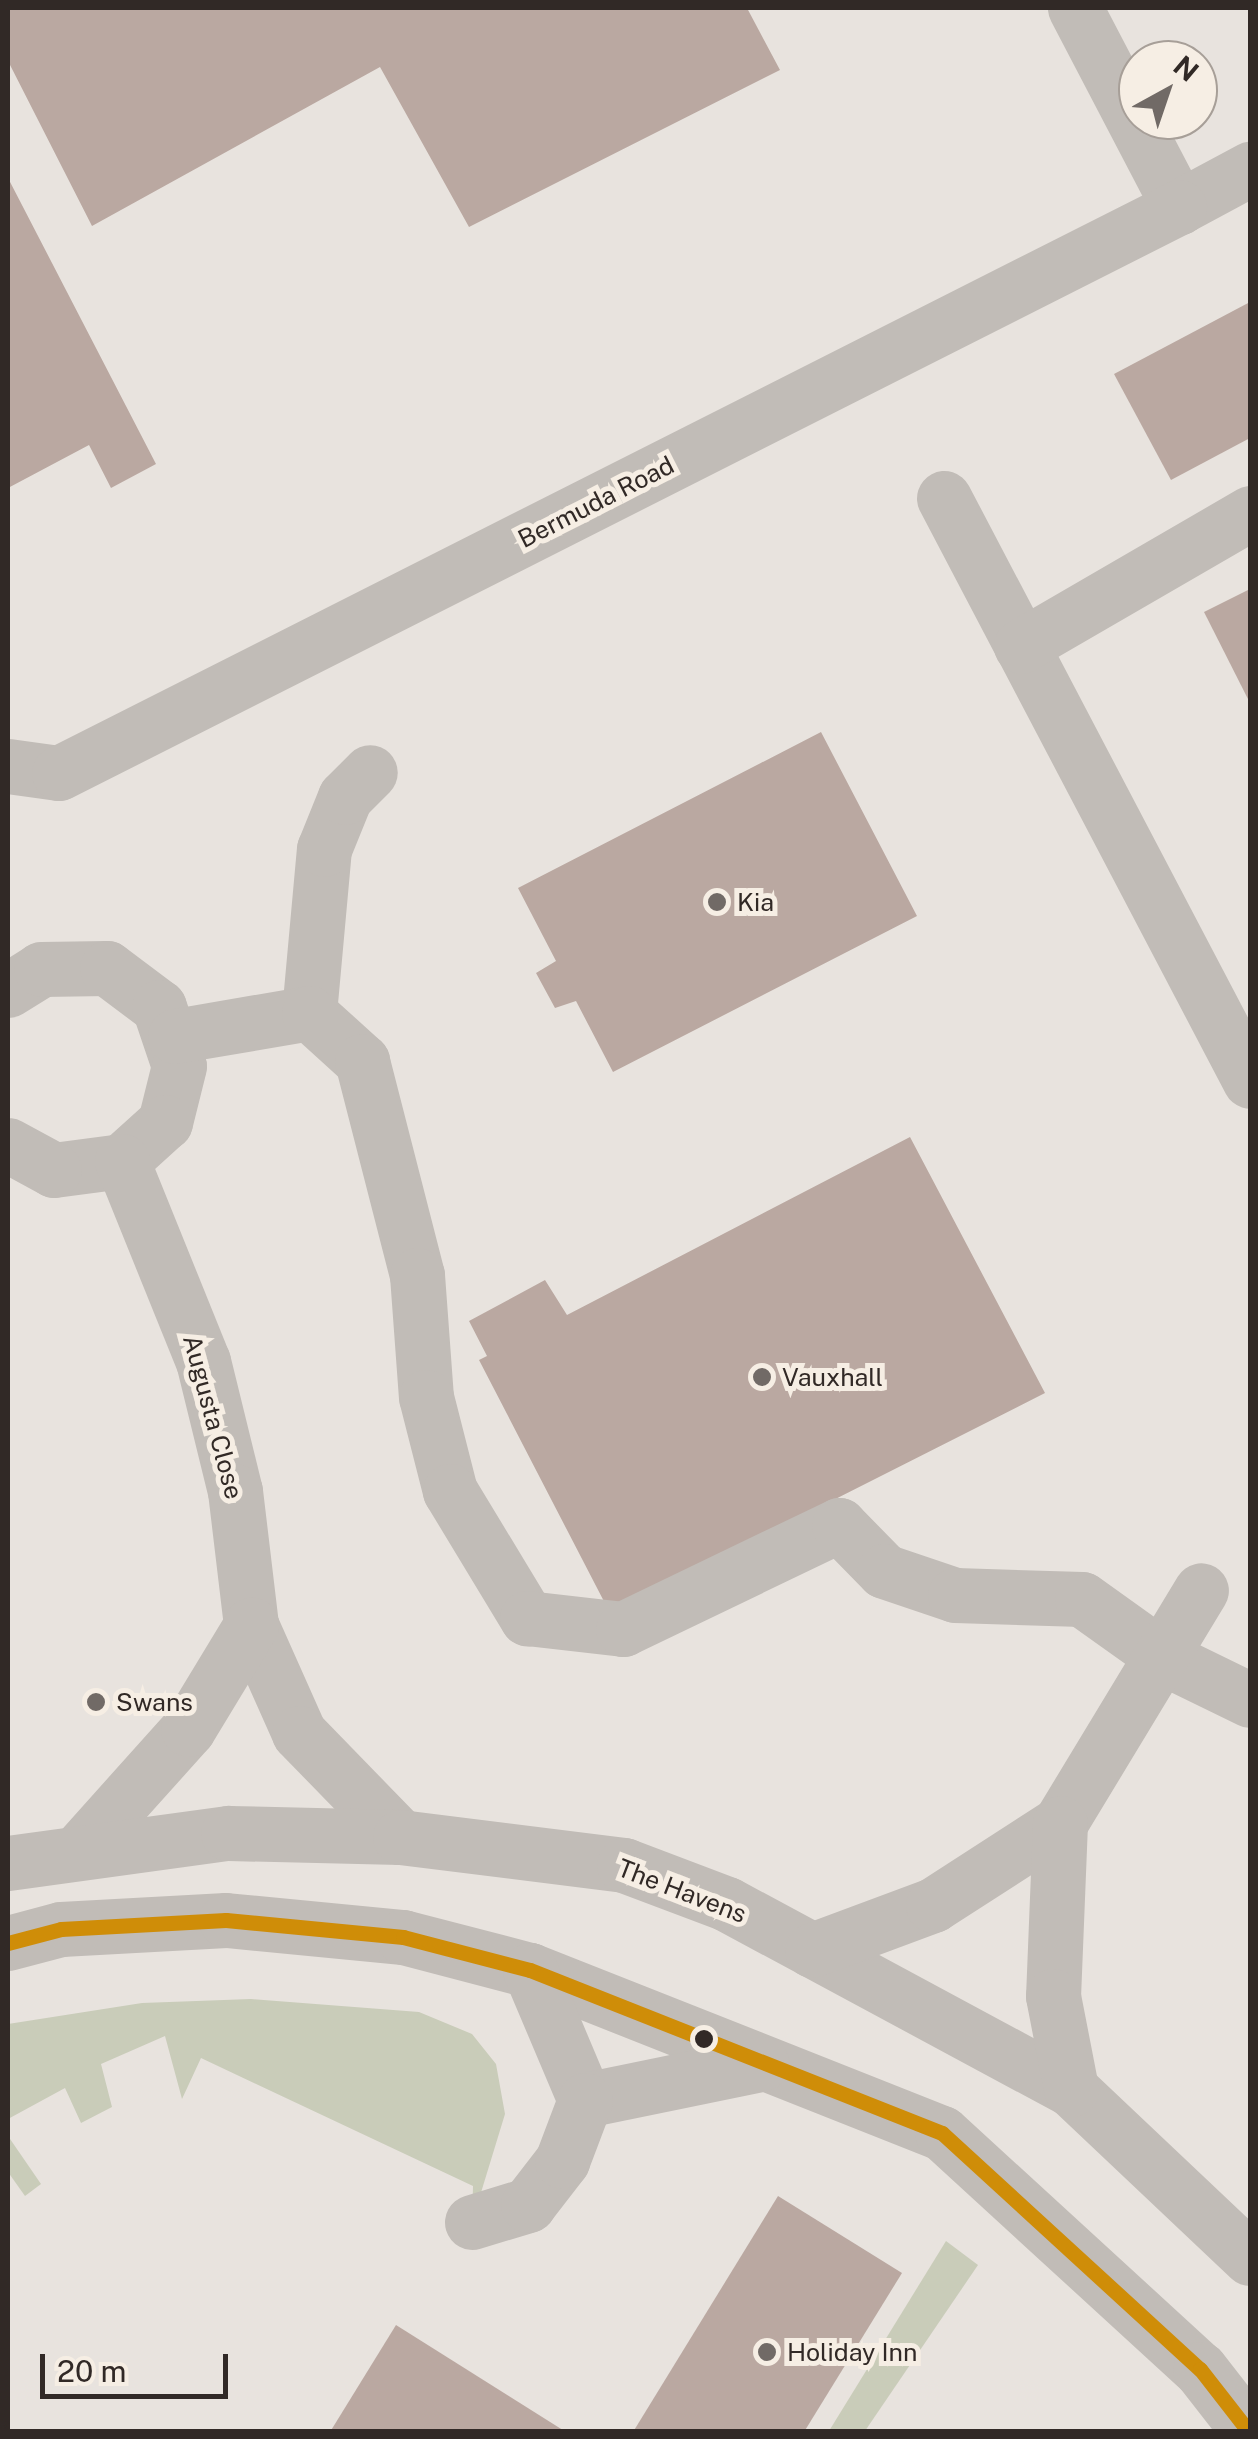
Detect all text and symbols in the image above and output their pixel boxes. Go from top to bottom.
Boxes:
north arrow [1118,40,1218,140]
text: N [1167,48,1205,88]
street label: Bermuda Road [513,450,679,554]
place label: Kia [737,887,774,917]
marker: Kia [706,891,728,913]
street label: Augusta Close [177,1332,249,1502]
place label: Vauxhall [782,1362,883,1392]
marker: Vauxhall [751,1366,773,1388]
place label: Swans [116,1687,193,1717]
marker: Swans [85,1691,107,1713]
street label: The Havens [613,1853,751,1929]
unlabelled marker [694,2029,714,2049]
scale bar [45,2334,232,2396]
place label: Holiday Inn [787,2337,917,2367]
marker: Holiday Inn [756,2341,778,2363]
text: 20 m [57,2353,126,2389]

